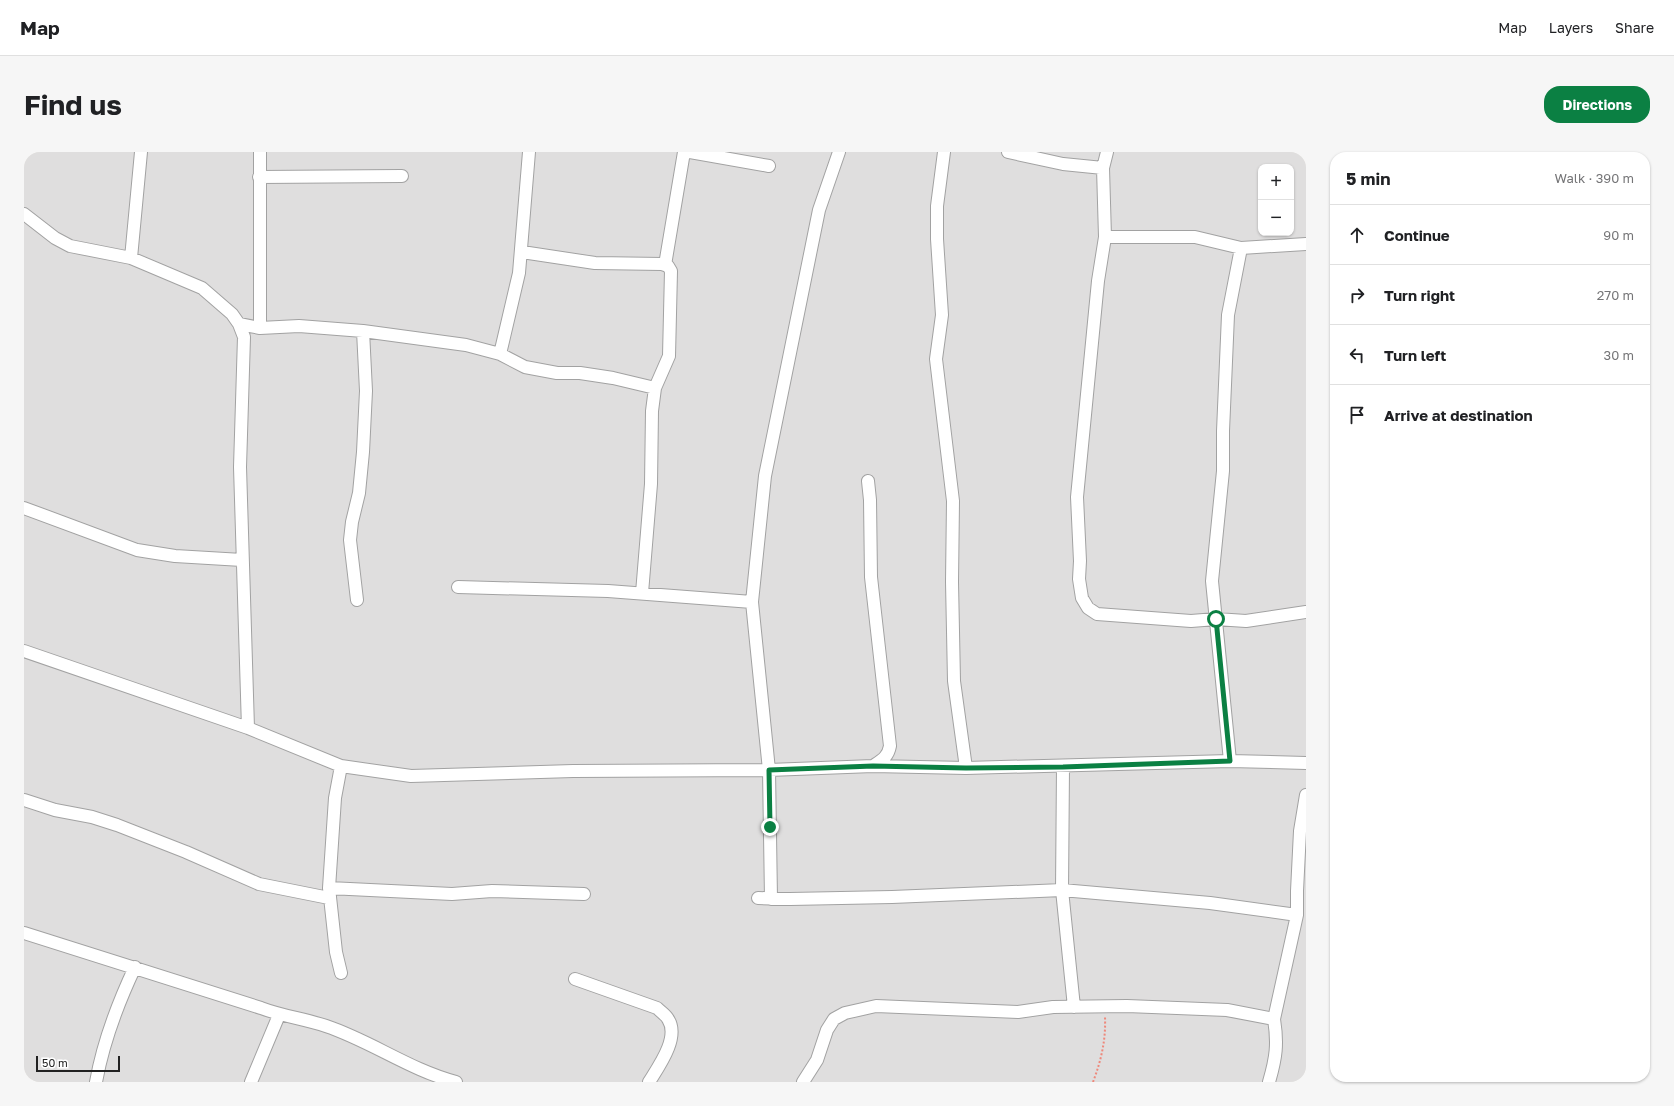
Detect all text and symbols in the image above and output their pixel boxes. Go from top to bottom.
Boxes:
text: Map [20,16,60,39]
text: Map [1498,19,1527,36]
text: Layers [1549,19,1593,36]
text: Share [1615,19,1654,36]
button: Directions [1544,86,1650,123]
text: Find us [24,88,122,121]
map controls [1258,164,1294,236]
button: + [1258,164,1294,200]
text: 5 min [1346,168,1390,189]
text: Walk · 390 m [1555,170,1634,186]
button: − [1258,200,1294,236]
icon: ahead [1346,224,1368,246]
text: Continue [1384,226,1450,244]
text: 90 m [1603,227,1634,243]
icon: right [1346,284,1368,306]
text: Turn right [1384,286,1455,304]
text: 270 m [1597,287,1634,303]
icon: left [1346,344,1368,366]
text: Turn left [1384,346,1446,364]
text: 30 m [1604,347,1634,363]
icon: arrive [1346,404,1368,426]
text: Arrive at destination [1384,406,1533,424]
route start [1207,610,1225,628]
route end [761,818,779,836]
scale bar [36,1054,120,1073]
text: 50 m [42,1056,68,1069]

